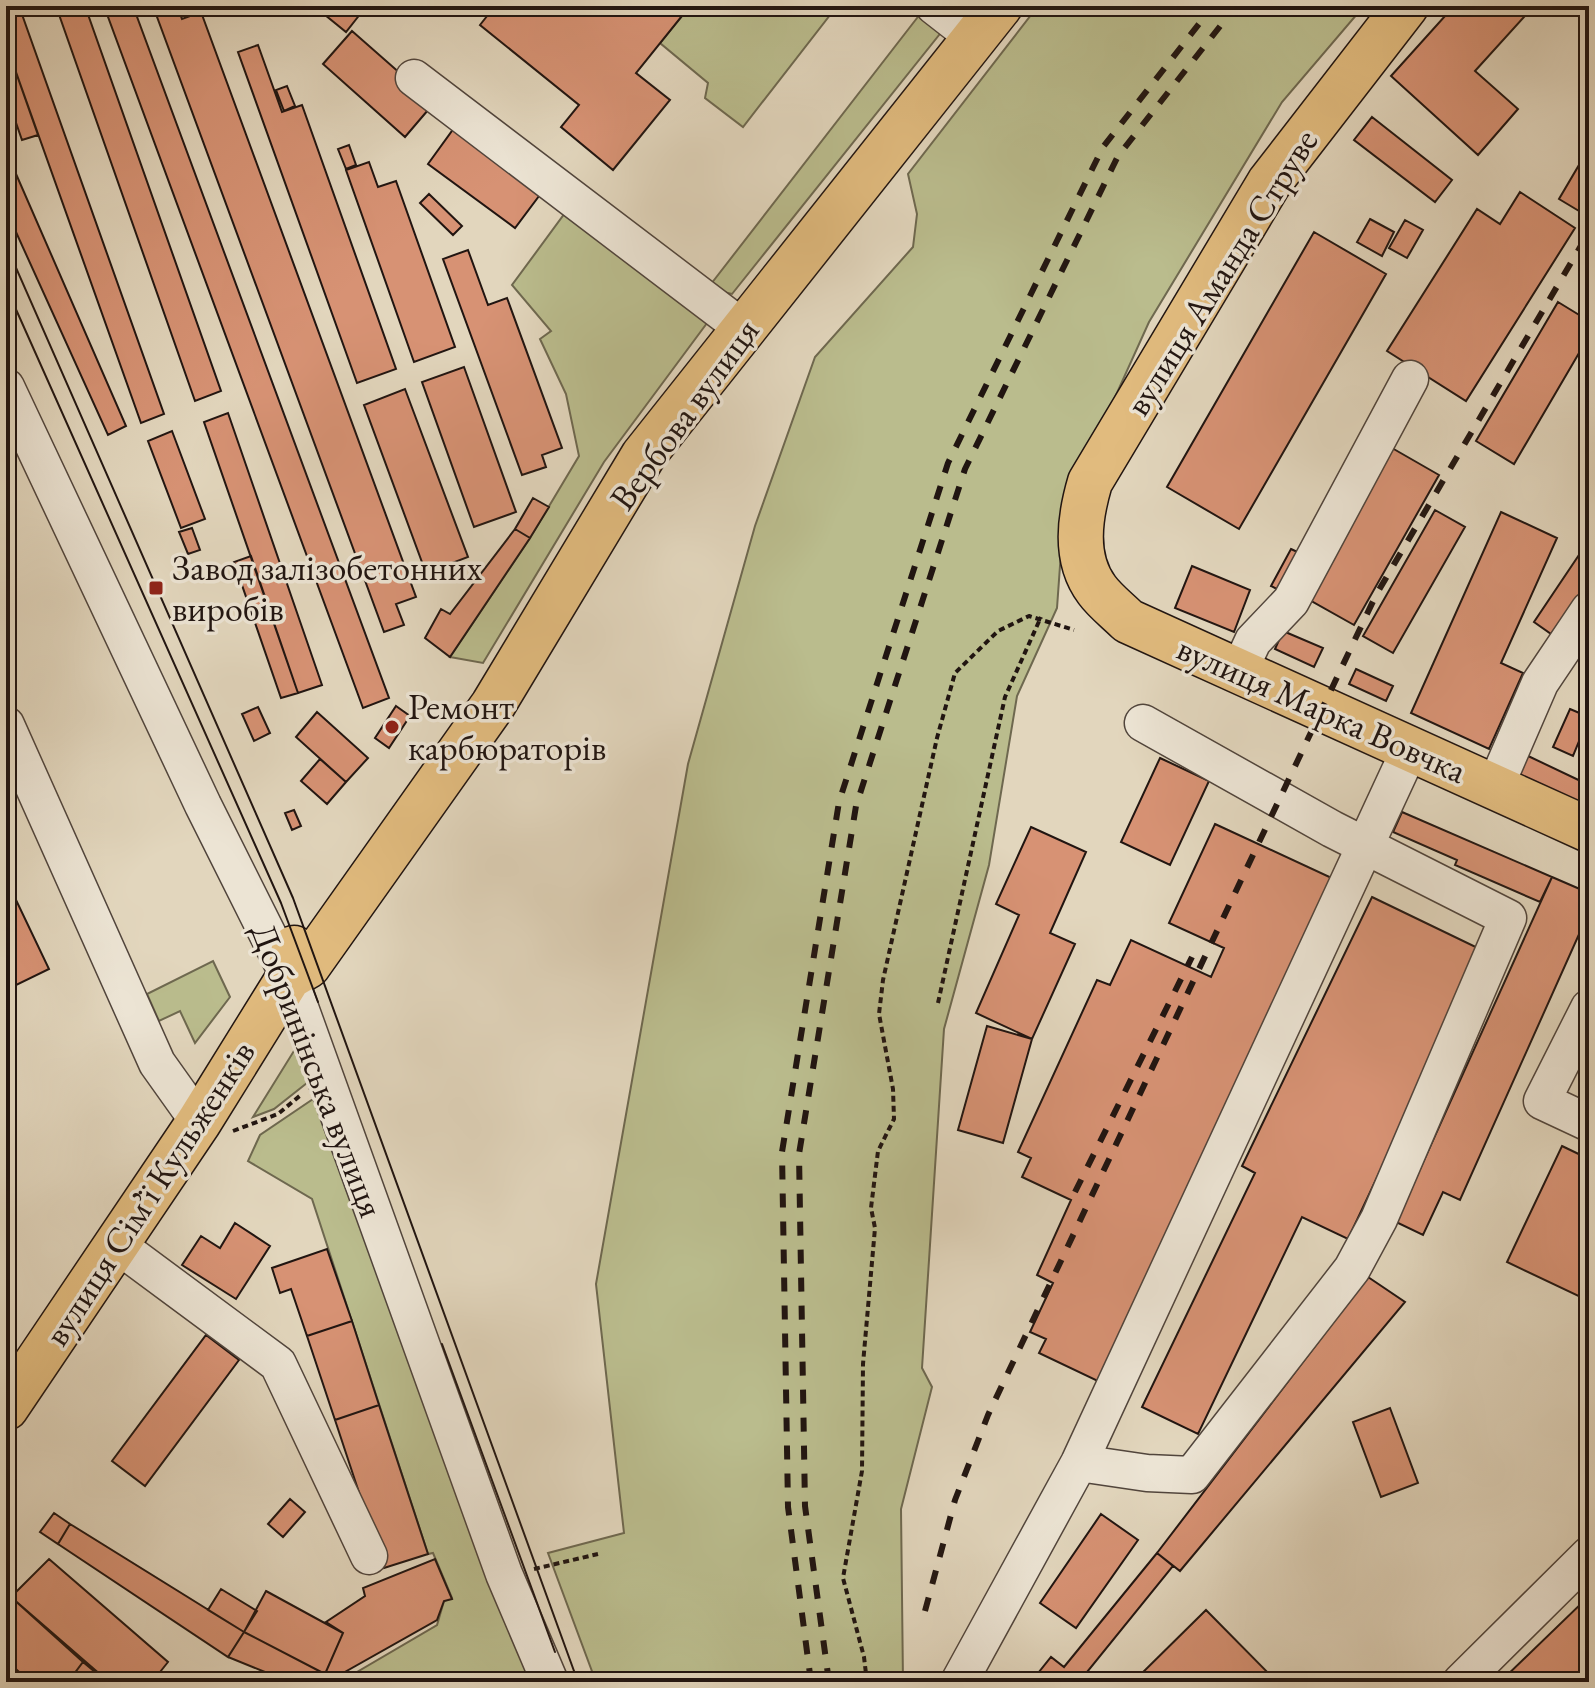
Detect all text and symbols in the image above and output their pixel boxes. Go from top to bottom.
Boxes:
street label: вулиця Аманда Струве [1114,120,1328,424]
street label: Вербова вулиця [599,309,769,519]
place label: Завод залізобетонних виробів [172,544,482,632]
marker: Завод залізобетонних виробів [147,579,165,597]
street label: вулиця Марка Вовчка [1170,624,1475,794]
place label: Ремонт карбюраторів [408,683,606,771]
marker: Ремонт карбюраторів [383,718,401,736]
street label: Добринінська вулиця [240,916,396,1224]
street label: вулиця Сімʼї Кульженків [33,1031,265,1355]

